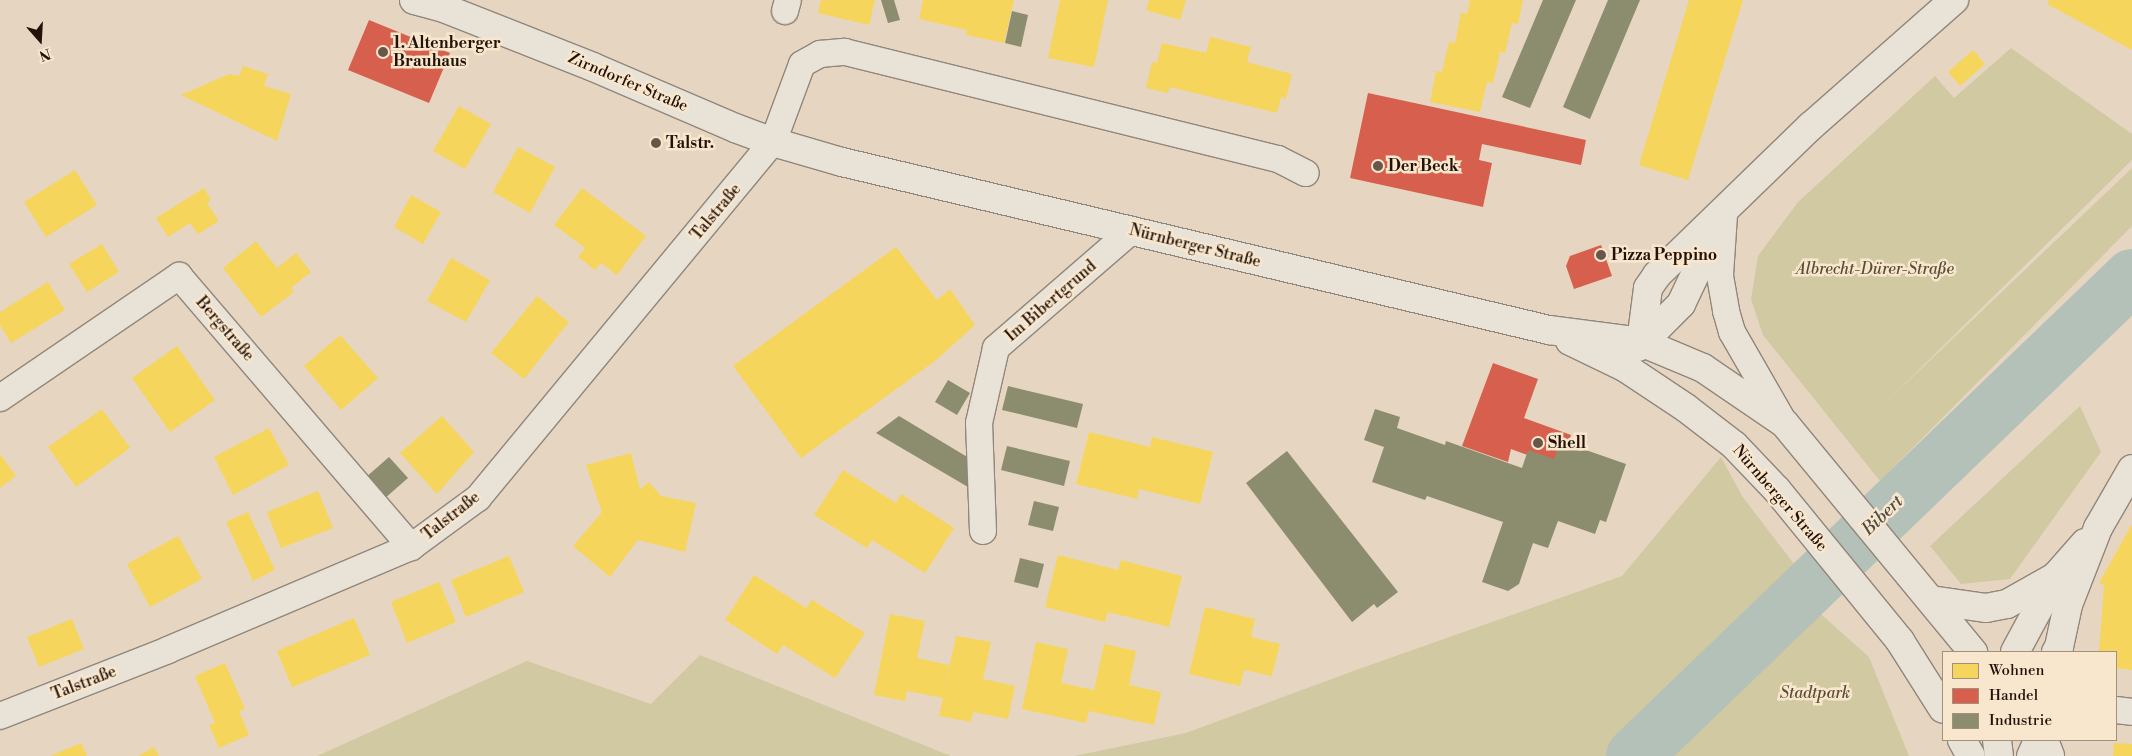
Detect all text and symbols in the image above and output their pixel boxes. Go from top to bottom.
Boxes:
north arrow [15,15,65,65]
place label: 1. Altenberger Brauhaus [393,33,501,71]
text: N [37,44,53,64]
marker: 1. Altenberger Brauhaus [377,46,389,58]
street label: Zirndorfer Straße [565,48,691,116]
place label: Talstr. [666,133,714,153]
marker: Talstr. [650,137,662,149]
place label: Der Beck [1388,156,1459,176]
marker: Der Beck [1372,160,1384,172]
street label: Talstraße [687,180,745,244]
street label: Nürnberger Straße [1127,220,1263,272]
place label: Pizza Peppino [1611,245,1717,265]
marker: Pizza Peppino [1595,249,1607,261]
street label: Im Bibertgrund [1002,256,1100,346]
park label: Albrecht-Dürer-Straße [1796,259,1954,279]
street label: Bergstraße [192,293,258,365]
place label: Shell [1548,433,1586,453]
marker: Shell [1532,437,1544,449]
street label: Nürnberger Straße [1729,441,1831,555]
street label: Talstraße [418,488,484,544]
water label: Bibert [1858,491,1908,541]
legend [1942,651,2117,741]
text: Wohnen [1989,661,2044,680]
street label: Talstraße [49,662,119,704]
park label: Stadtpark [1780,683,1850,703]
text: Handel [1989,686,2038,705]
text: Industrie [1989,711,2052,730]

